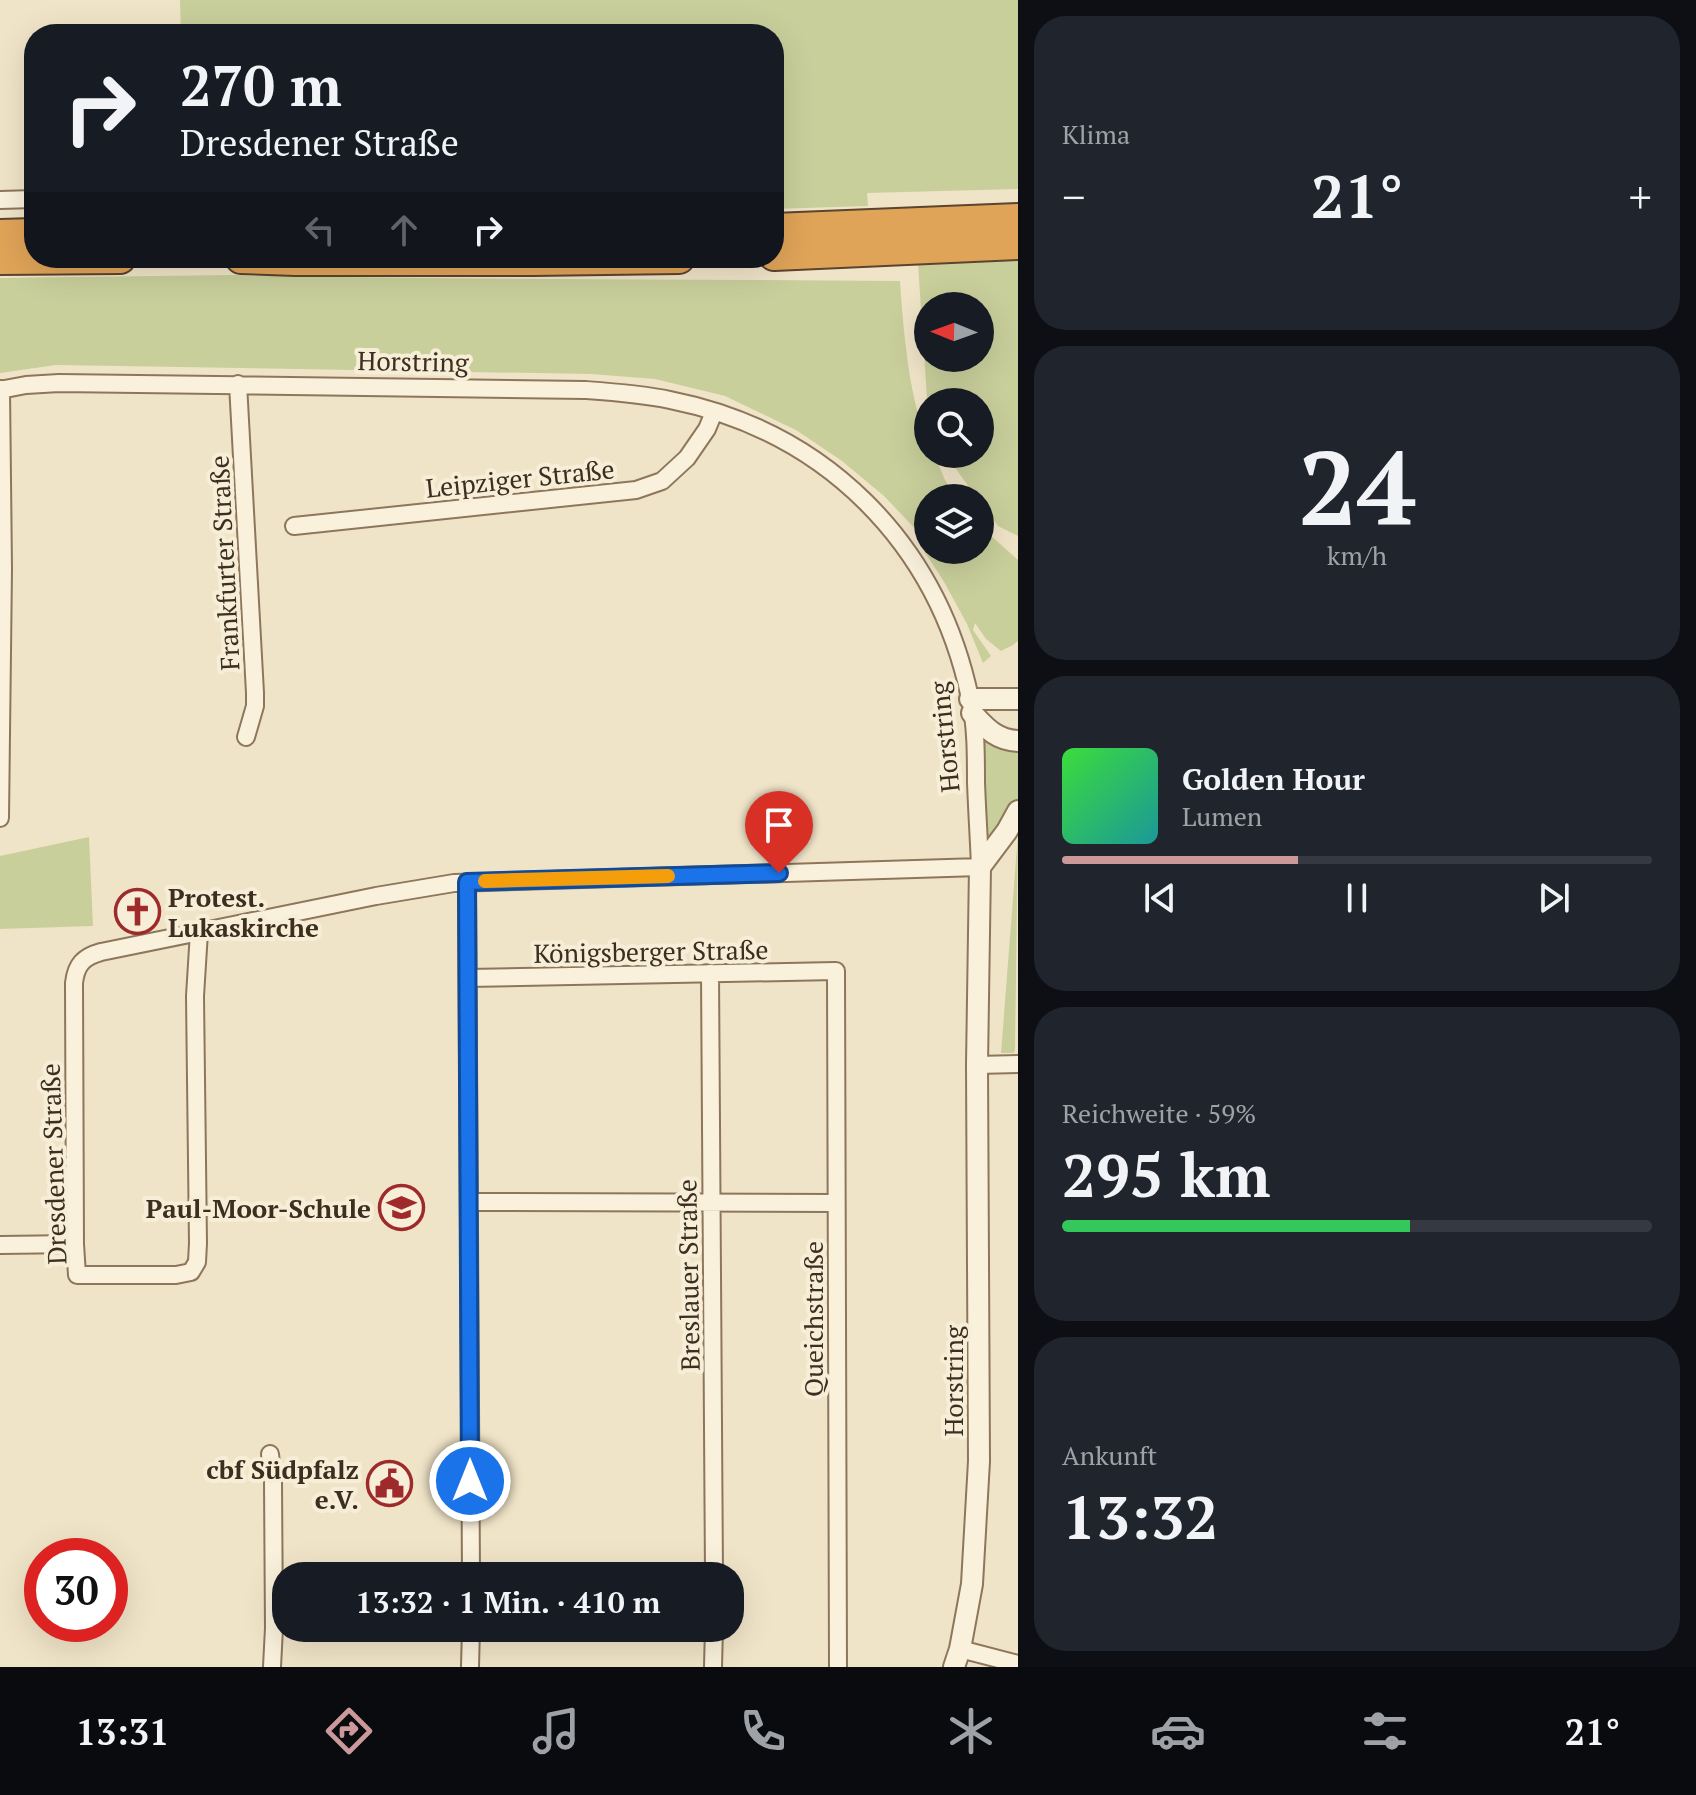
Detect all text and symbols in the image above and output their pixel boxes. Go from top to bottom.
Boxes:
text: 270 m [180,48,342,122]
icon: right [48,56,152,160]
text: Klima [1062,117,1130,151]
text: Dresdener Straße [180,119,459,166]
text: 21° [1311,156,1403,235]
text: − [1062,167,1085,226]
text: + [1629,167,1652,226]
icon: left [298,208,342,252]
icon: ahead [382,208,426,252]
icon: right [466,208,510,252]
north arrow [914,292,994,372]
map controls [914,292,994,564]
street label: Horstring [357,343,469,379]
button: search [914,388,994,468]
text: 24 [1298,417,1416,555]
street label: Leipziger Straße [424,451,616,505]
street label: Frankfurter Straße [201,455,247,671]
button: layers [914,484,994,564]
text: km/h [1327,538,1387,572]
street label: Horstring [921,680,967,794]
text: Golden Hour [1182,759,1365,799]
pin [745,791,813,873]
text: Lumen [1182,799,1262,833]
icon: arrive [757,803,801,847]
icon: previous [1138,876,1182,920]
icon: pause [1335,876,1379,920]
icon: next [1532,876,1576,920]
place label: Protest. Lukaskirche [168,880,319,944]
church icon: Protest. Lukaskirche [113,888,161,936]
street label: Königsberger Straße [533,932,769,970]
street label: Dresdener Straße [32,1063,74,1265]
text: Reichweite · 59% [1062,1096,1256,1130]
text: 295 km [1062,1135,1270,1214]
street label: Breslauer Straße [669,1179,707,1371]
school or university icon: Paul-Moor-Schule [378,1184,426,1232]
place label: Paul-Moor-Schule [146,1191,371,1225]
street label: Queichstraße [796,1241,830,1397]
street label: Horstring [936,1325,970,1437]
text: Ankunft [1062,1438,1157,1472]
position arrow [428,1439,512,1523]
place label: cbf Südpfalz e.V. [206,1452,359,1516]
public building icon: cbf Südpfalz e.V. [366,1460,414,1508]
text: 13:32 [1062,1477,1218,1556]
speed limit sign: 30 [24,1538,128,1642]
text: 13:32 · 1 Min. · 410 m [356,1582,660,1622]
icon: directions [321,1703,377,1759]
icon: music [528,1703,584,1759]
icon: phone [735,1703,791,1759]
icon: climate [943,1703,999,1759]
icon: car [1150,1703,1206,1759]
icon: filters [1357,1703,1413,1759]
text: 13:31 [76,1708,169,1755]
text: 21° [1565,1708,1620,1755]

